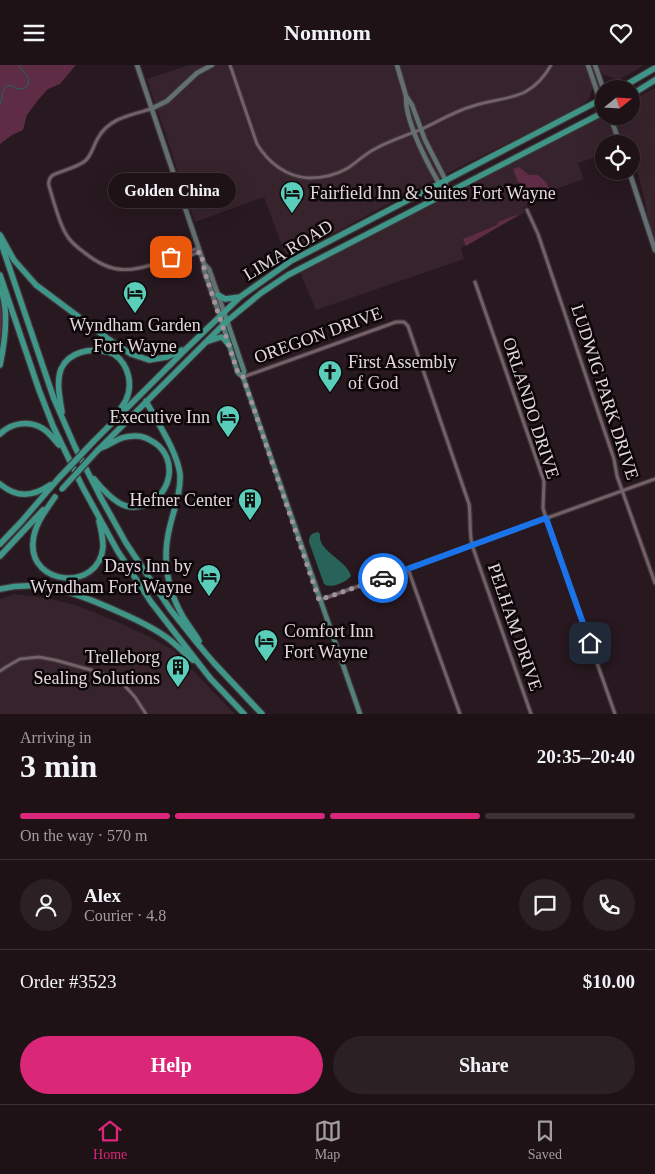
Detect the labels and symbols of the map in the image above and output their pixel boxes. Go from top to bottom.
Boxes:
north arrow [595,80,640,125]
callout: Golden China [107,172,235,207]
hotel icon: Fairfield Inn & Suites Fort Wayne [279,180,305,214]
place label: Fairfield Inn & Suites Fort Wayne [310,183,556,203]
street label: LIMA ROAD [240,216,336,284]
pin [150,236,192,278]
hotel icon: Wyndham Garden Fort Wayne [122,280,148,314]
street label: LUDWIG PARK DRIVE [567,302,643,482]
street label: OREGON DRIVE [251,303,385,367]
place label: Wyndham Garden Fort Wayne [69,315,201,356]
street label: ORLANDO DRIVE [499,335,563,481]
place label: First Assembly of God [348,352,457,393]
church icon: First Assembly of God [317,359,343,393]
hotel icon: Executive Inn [215,404,241,438]
place label: Executive Inn [110,407,210,427]
building icon: Hefner Center [237,487,263,521]
place label: Hefner Center [130,490,232,510]
courier [358,553,408,603]
place label: Days Inn by Wyndham Fort Wayne [30,556,192,597]
street label: PELHAM DRIVE [484,561,546,693]
hotel icon: Days Inn by Wyndham Fort Wayne [196,563,222,597]
place label: Comfort Inn Fort Wayne [284,621,374,662]
pin [569,622,611,664]
hotel icon: Comfort Inn Fort Wayne [253,628,279,662]
place label: Trelleborg Sealing Solutions [33,647,160,688]
building icon: Trelleborg Sealing Solutions [165,654,191,688]

